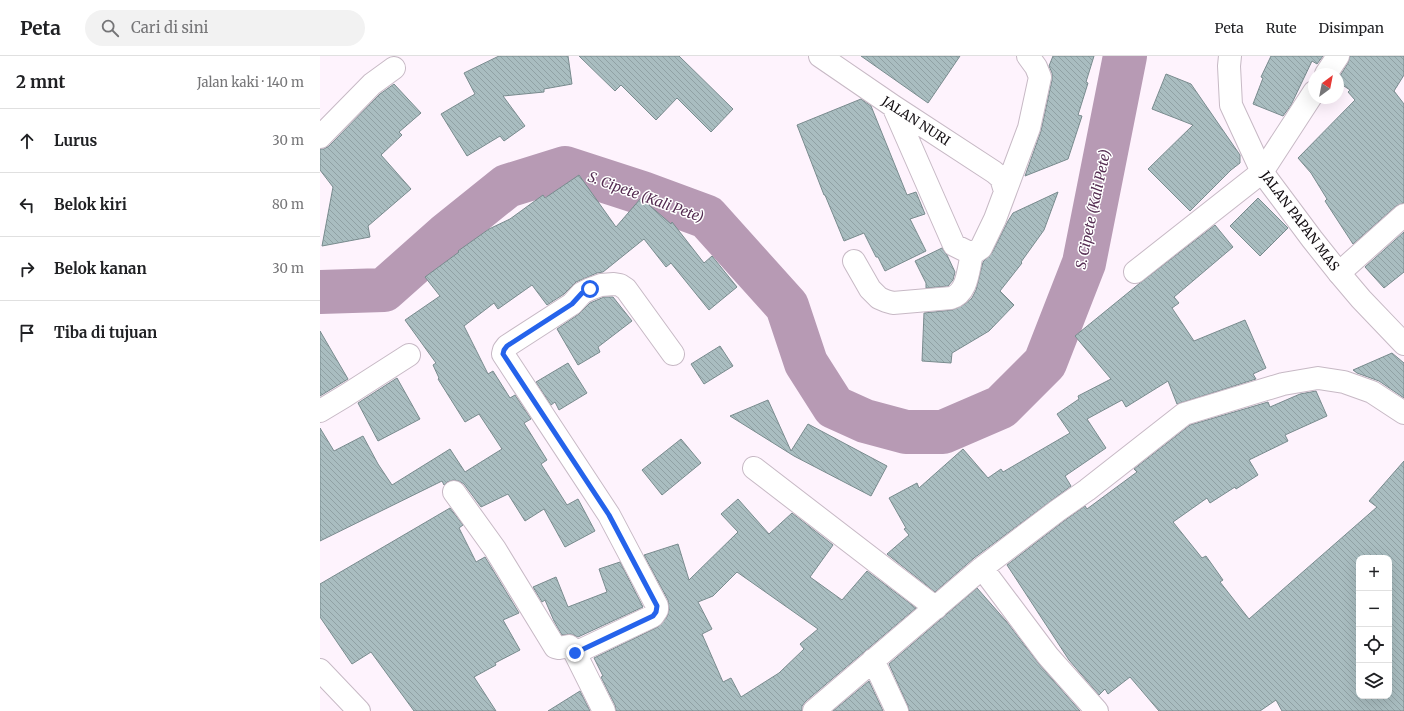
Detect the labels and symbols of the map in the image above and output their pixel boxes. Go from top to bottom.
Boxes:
north arrow [1308,68,1344,104]
street label: JALAN NURI [878,92,953,149]
water label: S. Cipete (Kali Pete) [1072,148,1114,270]
street label: JALAN PAPAN MAS [1256,167,1343,275]
water label: S. Cipete (Kali Pete) [586,168,706,226]
route start [581,280,599,298]
route end [566,644,584,662]

